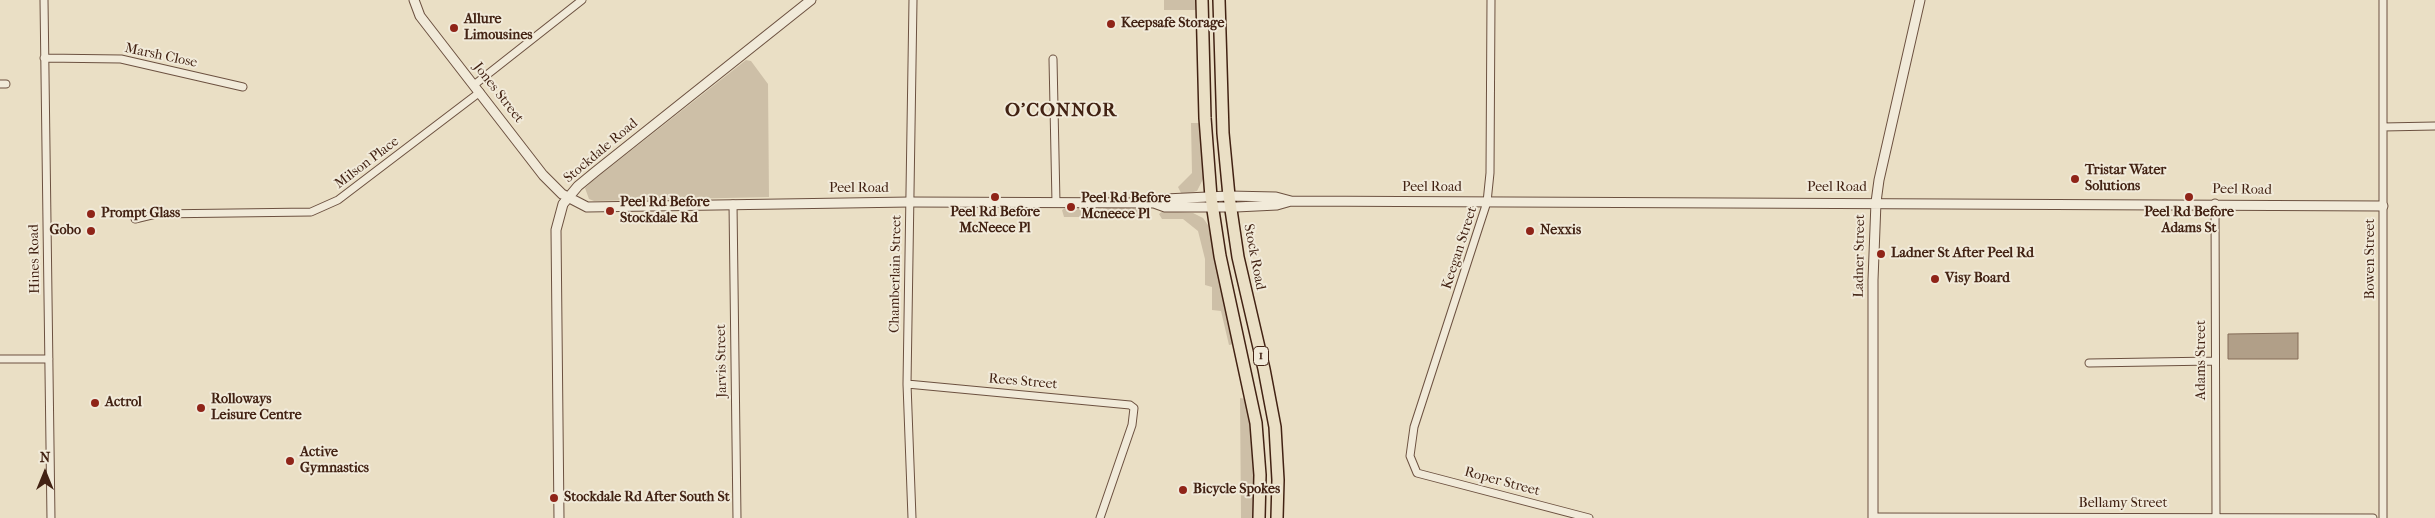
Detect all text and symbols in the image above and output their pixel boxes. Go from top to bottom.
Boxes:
place label: Allure Limousines [464,12,532,44]
place label: Keepsafe Storage [1121,16,1224,32]
marker: Keepsafe Storage [1105,18,1117,30]
marker: Allure Limousines [448,22,460,34]
street label: Marsh Close [123,40,199,72]
street label: Jones Street [469,59,527,127]
district label: O'CONNOR [1004,100,1118,122]
street label: Stockdale Road [561,115,641,187]
street label: Milson Place [332,133,402,193]
place label: Tristar Water Solutions [2085,163,2166,196]
marker: Tristar Water Solutions [2069,173,2081,185]
street label: Peel Road [1402,180,1462,196]
street label: Peel Road [1807,180,1867,196]
street label: Peel Road [829,181,889,197]
street label: Peel Road [2212,181,2272,199]
marker: Peel Rd Before McNeece Pl [989,191,1001,203]
place label: Peel Rd Before Mcneece Pl [1081,191,1171,223]
marker: Peel Rd Before Adams St [2183,191,2195,203]
place label: Peel Rd Before Stockdale Rd [620,195,710,228]
marker: Peel Rd Before Mcneece Pl [1065,201,1077,213]
marker: Peel Rd Before Stockdale Rd [604,205,616,217]
place label: Peel Rd Before McNeece Pl [950,205,1040,238]
street label: Keegan Street [1439,205,1481,291]
place label: Peel Rd Before Adams St [2144,205,2234,238]
place label: Prompt Glass [101,206,180,222]
marker: Prompt Glass [85,208,97,220]
street label: Ladner Street [1851,214,1869,298]
street label: Chamberlain Street [887,215,905,333]
street label: Bowen Street [2363,218,2379,300]
place label: Gobo [50,223,81,239]
street label: Stock Road [1239,223,1269,291]
place label: Nexxis [1540,223,1581,239]
street label: Hines Road [26,224,44,294]
marker: Gobo [85,225,97,237]
marker: Nexxis [1524,225,1536,237]
place label: Ladner St After Peel Rd [1891,246,2034,262]
marker: Ladner St After Peel Rd [1875,248,1887,260]
place label: Visy Board [1945,271,2010,287]
marker: Visy Board [1929,273,1941,285]
street label: Adams Street [2194,320,2210,400]
street label: Jarvis Street [713,324,731,398]
road number: 1 [1254,346,1268,366]
street label: Rees Street [988,371,1058,393]
place label: Rolloways Leisure Centre [211,392,302,424]
place label: Actrol [105,395,142,411]
marker: Actrol [89,397,101,409]
marker: Rolloways Leisure Centre [195,402,207,414]
place label: Active Gymnastics [300,445,369,478]
north arrow [20,448,70,498]
text: N [40,449,50,466]
marker: Active Gymnastics [284,455,296,467]
street label: Roper Street [1462,464,1542,500]
place label: Bicycle Spokes [1193,482,1280,498]
marker: Bicycle Spokes [1177,484,1189,496]
place label: Stockdale Rd After South St [564,490,730,506]
marker: Stockdale Rd After South St [548,492,560,504]
street label: Bellamy Street [2079,496,2167,512]

